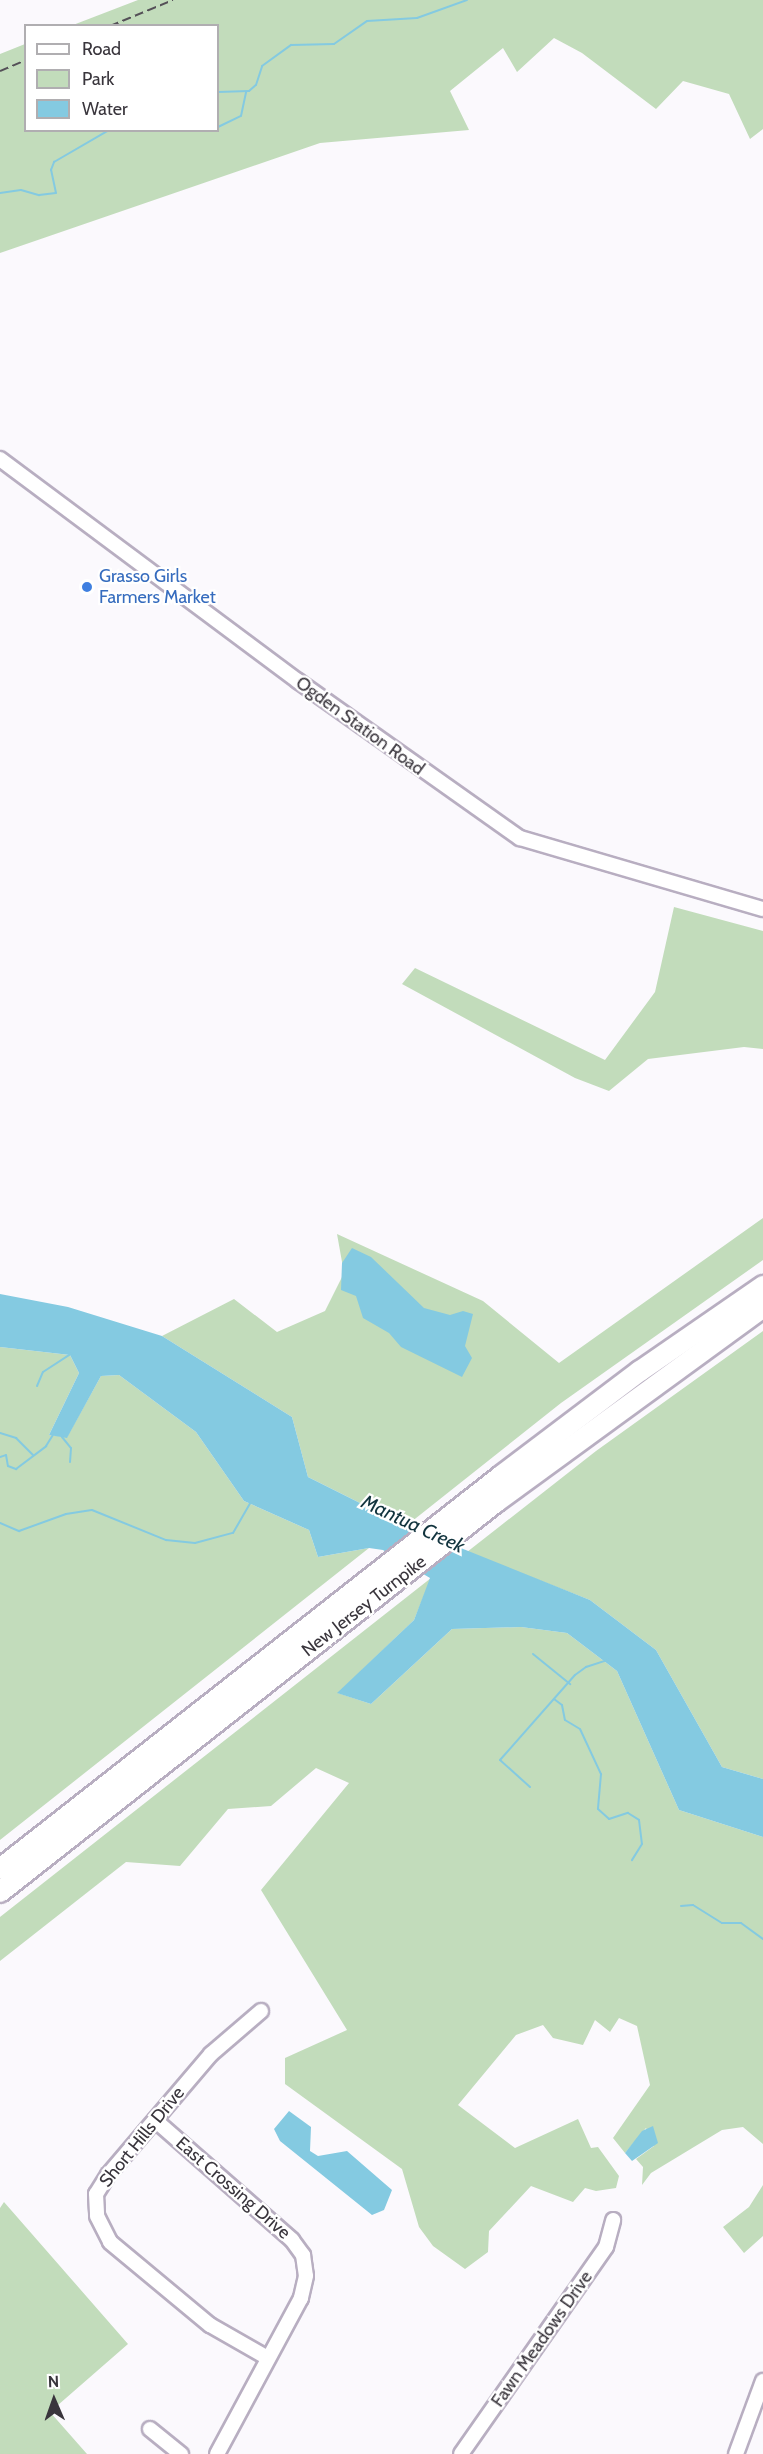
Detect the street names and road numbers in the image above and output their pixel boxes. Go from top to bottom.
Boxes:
street label: Ogden Station Road [291,672,429,780]
street label: New Jersey Turnpike [298,1551,430,1661]
street label: Short Hills Drive [95,2083,189,2191]
street label: East Crossing Drive [171,2132,295,2244]
street label: Fawn Meadows Drive [487,2267,597,2411]

